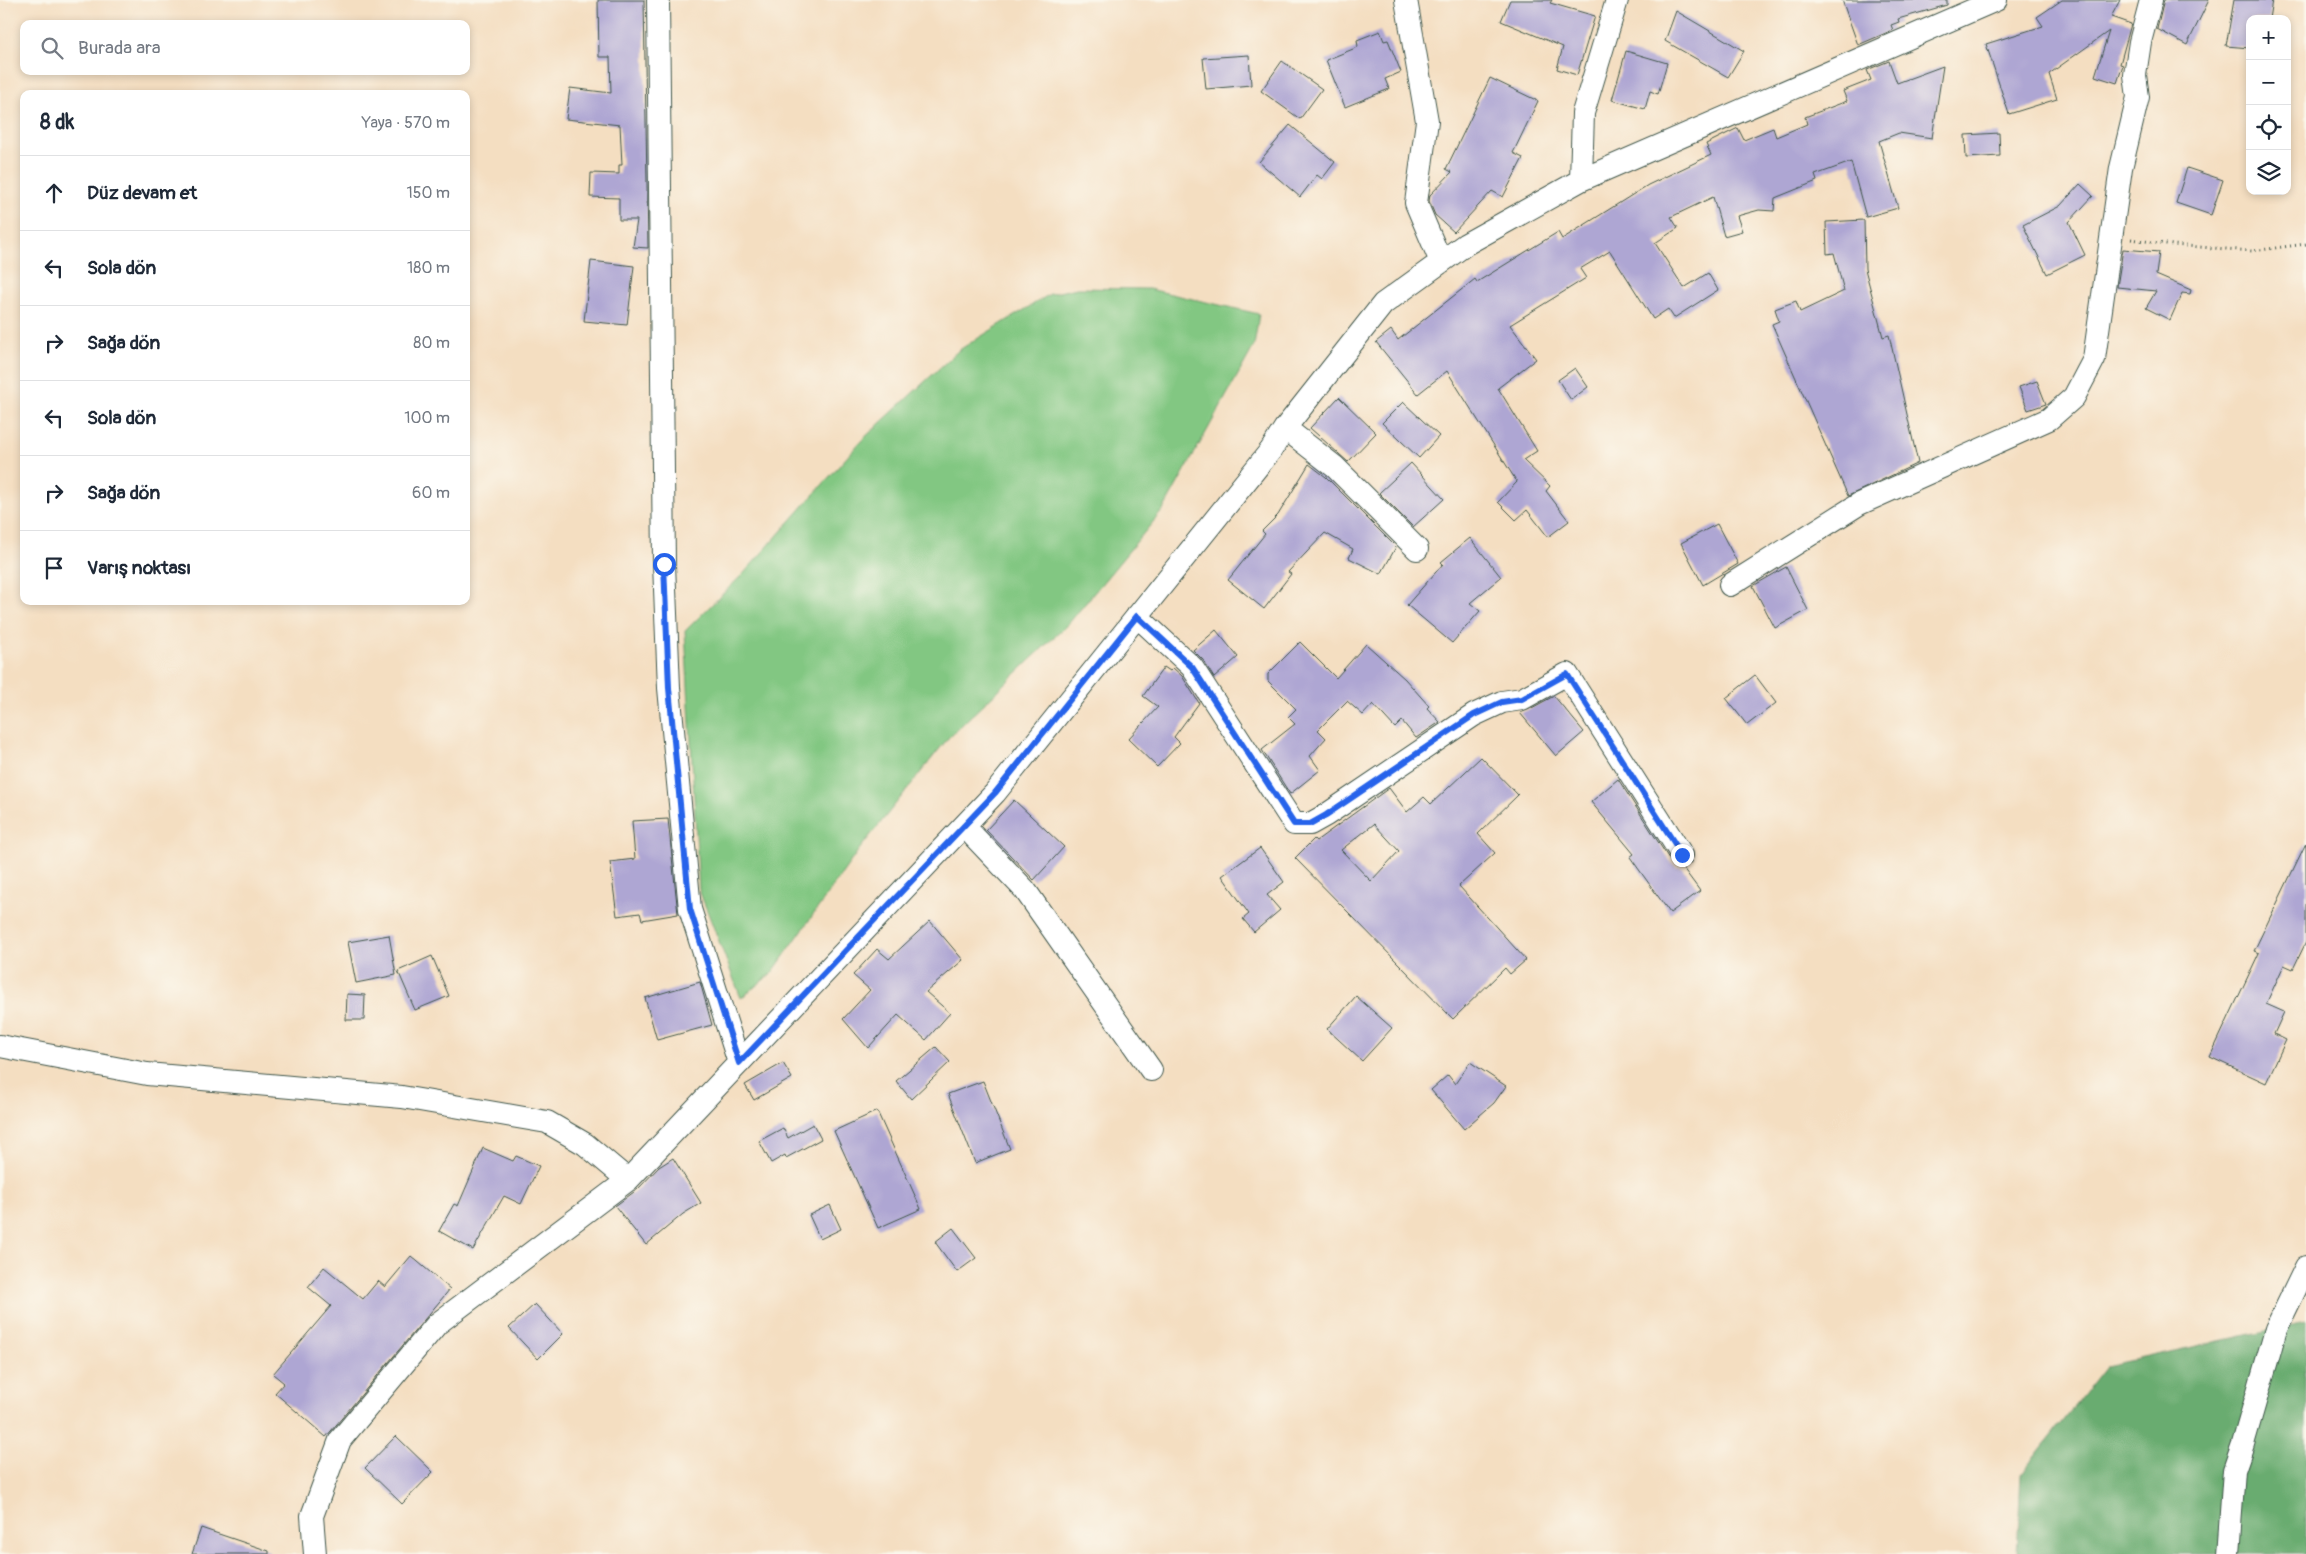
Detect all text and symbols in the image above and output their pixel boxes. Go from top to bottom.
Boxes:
map controls [2246,15,2291,195]
button: + [2246,15,2291,60]
search box [20,20,470,75]
icon: search [38,34,66,62]
text: Burada ara [78,36,161,60]
button: − [2246,60,2291,105]
button: locate [2246,105,2291,150]
text: 8 dk [40,109,74,136]
text: Yaya · 570 m [362,113,450,133]
button: layers [2246,150,2291,195]
icon: ahead [40,179,68,207]
text: Düz devam et [87,181,197,205]
text: 150 m [406,183,450,203]
icon: left [40,254,68,282]
text: Sola dön [87,256,156,280]
text: 180 m [407,258,450,278]
icon: right [40,329,68,357]
text: Sağa dön [87,331,160,355]
text: 80 m [413,333,450,353]
icon: left [40,404,68,432]
text: Sola dön [87,406,156,430]
text: 100 m [404,408,450,428]
icon: right [40,479,68,507]
text: Sağa dön [87,481,160,505]
text: 60 m [412,483,450,503]
route start [653,553,676,576]
icon: arrive [40,554,68,582]
text: Varış noktası [87,556,191,580]
route end [1671,844,1694,867]

